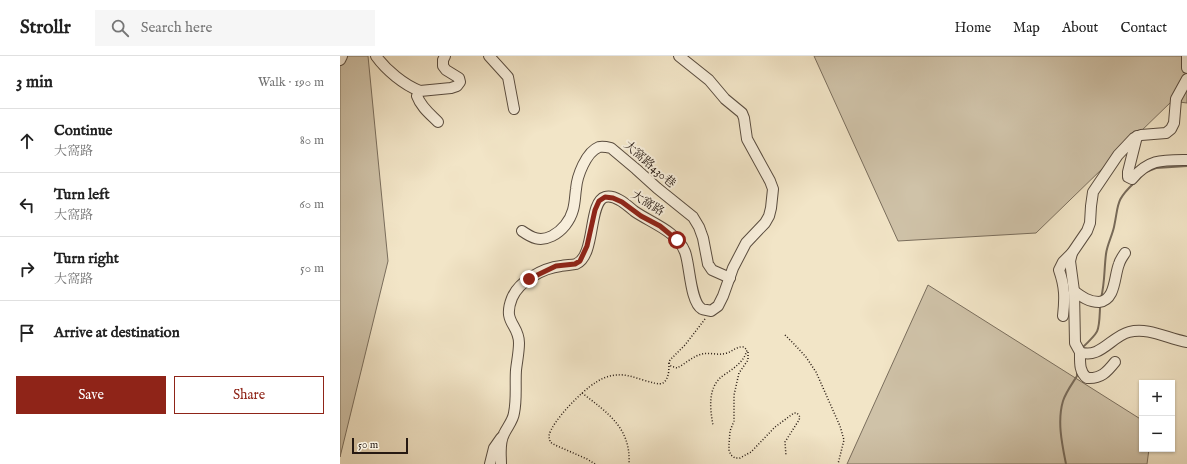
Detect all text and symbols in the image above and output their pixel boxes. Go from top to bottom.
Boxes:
search box [95,10,375,46]
text: Strollr [20,16,71,40]
icon: search [109,17,131,39]
text: Search here [141,18,212,37]
text: Home [955,19,991,37]
text: Map [1013,19,1040,37]
text: About [1062,19,1098,37]
text: Contact [1120,19,1167,37]
text: 3 min [16,72,53,93]
text: Walk · 190 m [258,74,324,91]
text: Continue [54,121,112,140]
icon: ahead [16,130,38,152]
text: 80 m [300,132,324,149]
street label: 大窩路430巷 [621,138,679,191]
text: 大窩路 [54,143,93,160]
text: Turn left [54,185,110,204]
street label: 大窩路 [628,188,667,219]
icon: left [16,194,38,216]
text: 60 m [299,196,324,213]
text: 大窩路 [54,207,93,224]
route start [668,231,686,249]
text: Turn right [54,249,119,268]
icon: right [16,258,38,280]
text: 50 m [300,260,324,277]
route end [520,270,538,288]
text: 大窩路 [54,271,93,288]
icon: arrive [16,322,38,344]
text: Arrive at destination [54,323,180,342]
button: Save [16,376,166,414]
button: Share [174,376,324,414]
map controls [1139,380,1175,452]
button: + [1139,380,1175,416]
button: − [1139,416,1175,452]
scale bar [352,436,408,455]
text: 50 m [358,438,378,452]

